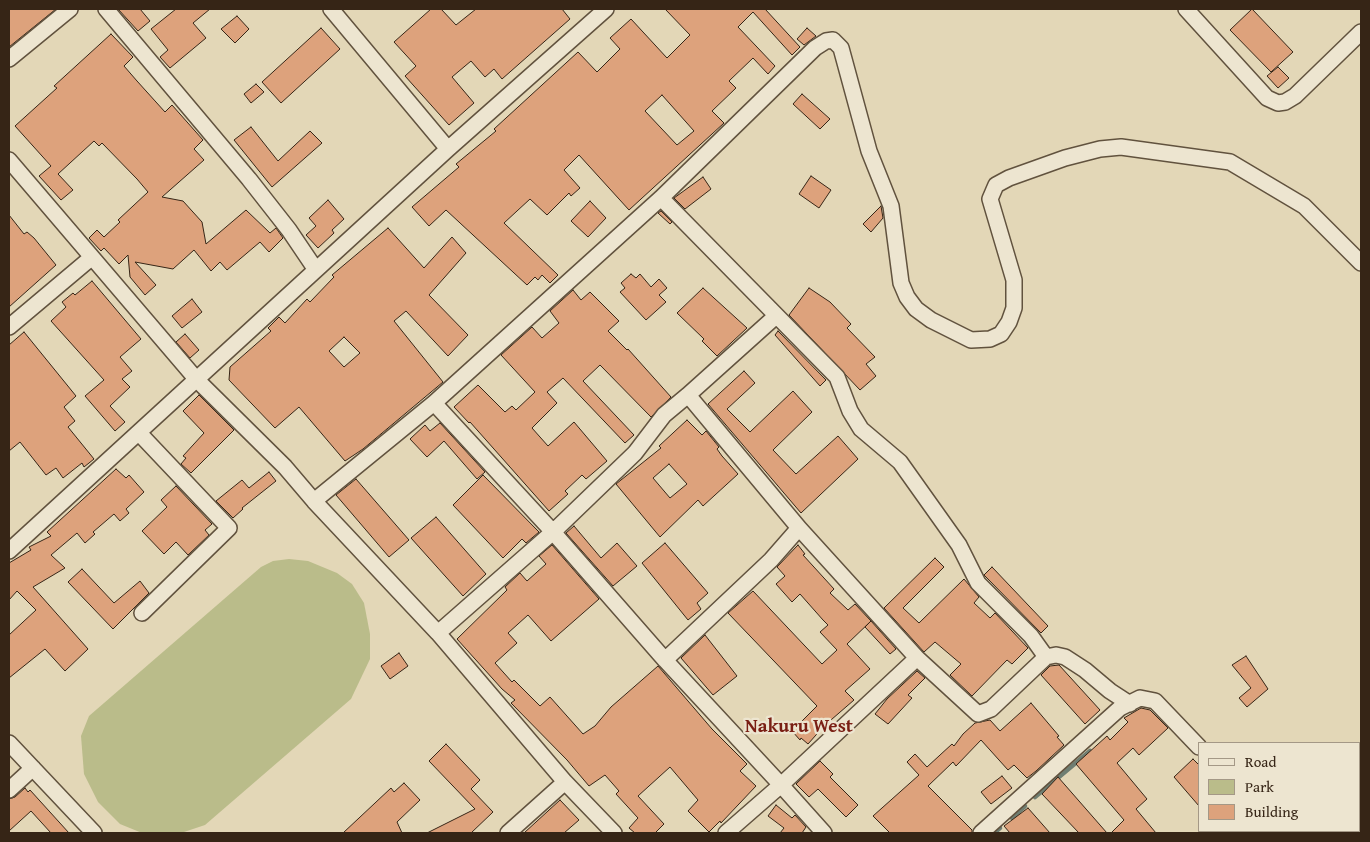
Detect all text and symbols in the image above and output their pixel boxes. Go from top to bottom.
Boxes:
district label: Nakuru West [745,716,853,738]
legend [1198,742,1360,832]
text: Road [1245,751,1276,772]
text: Park [1245,776,1274,797]
text: Building [1245,801,1298,822]

